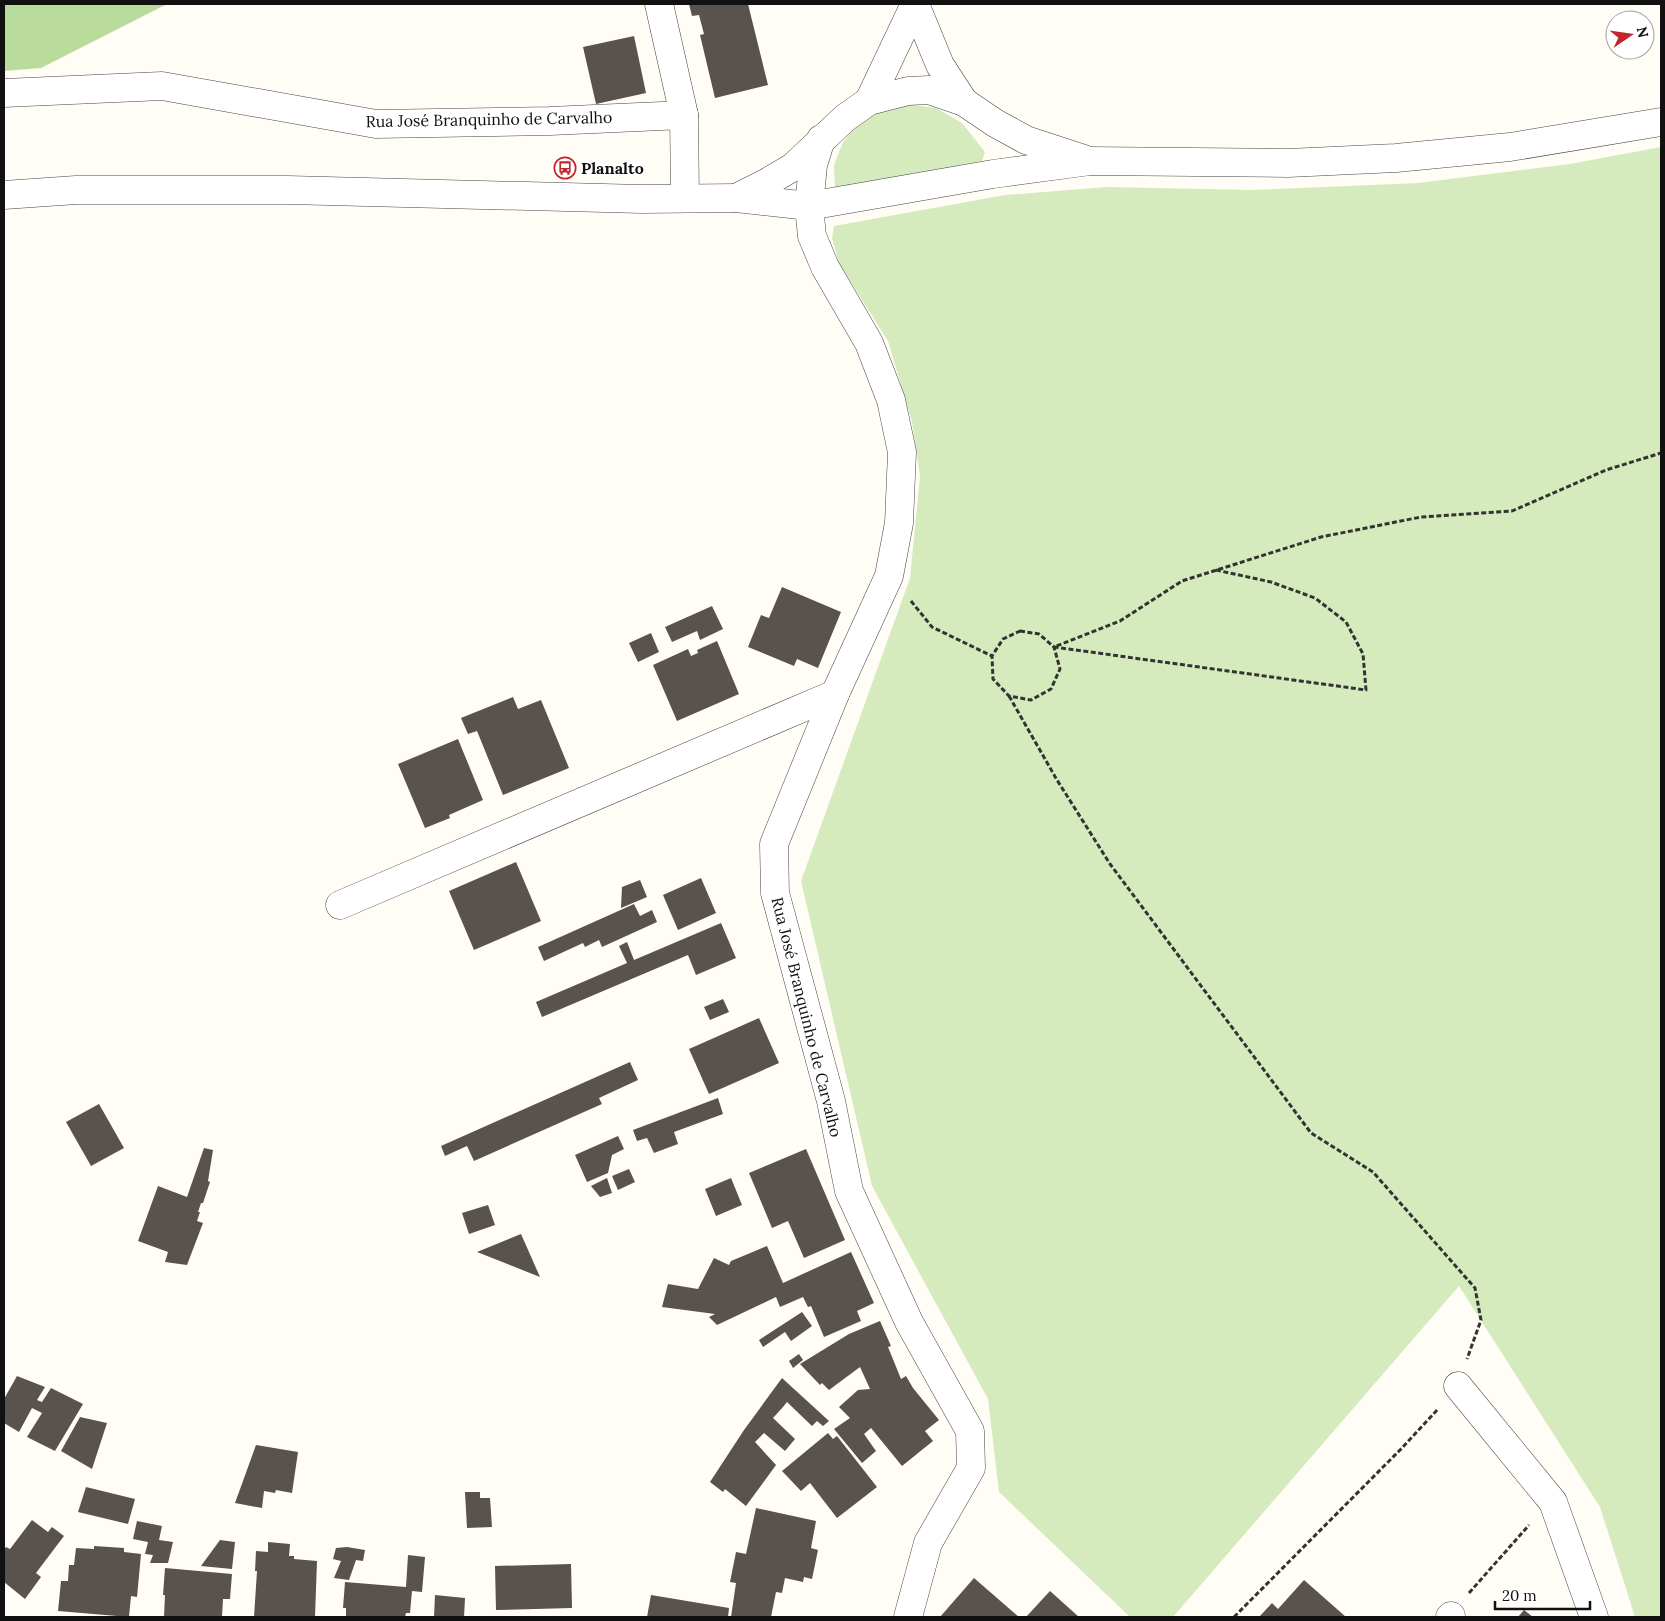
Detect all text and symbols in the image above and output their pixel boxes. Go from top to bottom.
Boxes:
north arrow [1605,10,1655,60]
text: N [1633,25,1653,40]
street label: Rua José Branquinho de Carvalho [365,107,613,131]
bus stop icon: Planalto [553,156,577,180]
place label: Planalto [581,158,644,178]
street label: Rua José Branquinho de Carvalho [767,895,847,1139]
scale bar [1495,1578,1590,1610]
text: 20 m [1502,1586,1537,1605]

